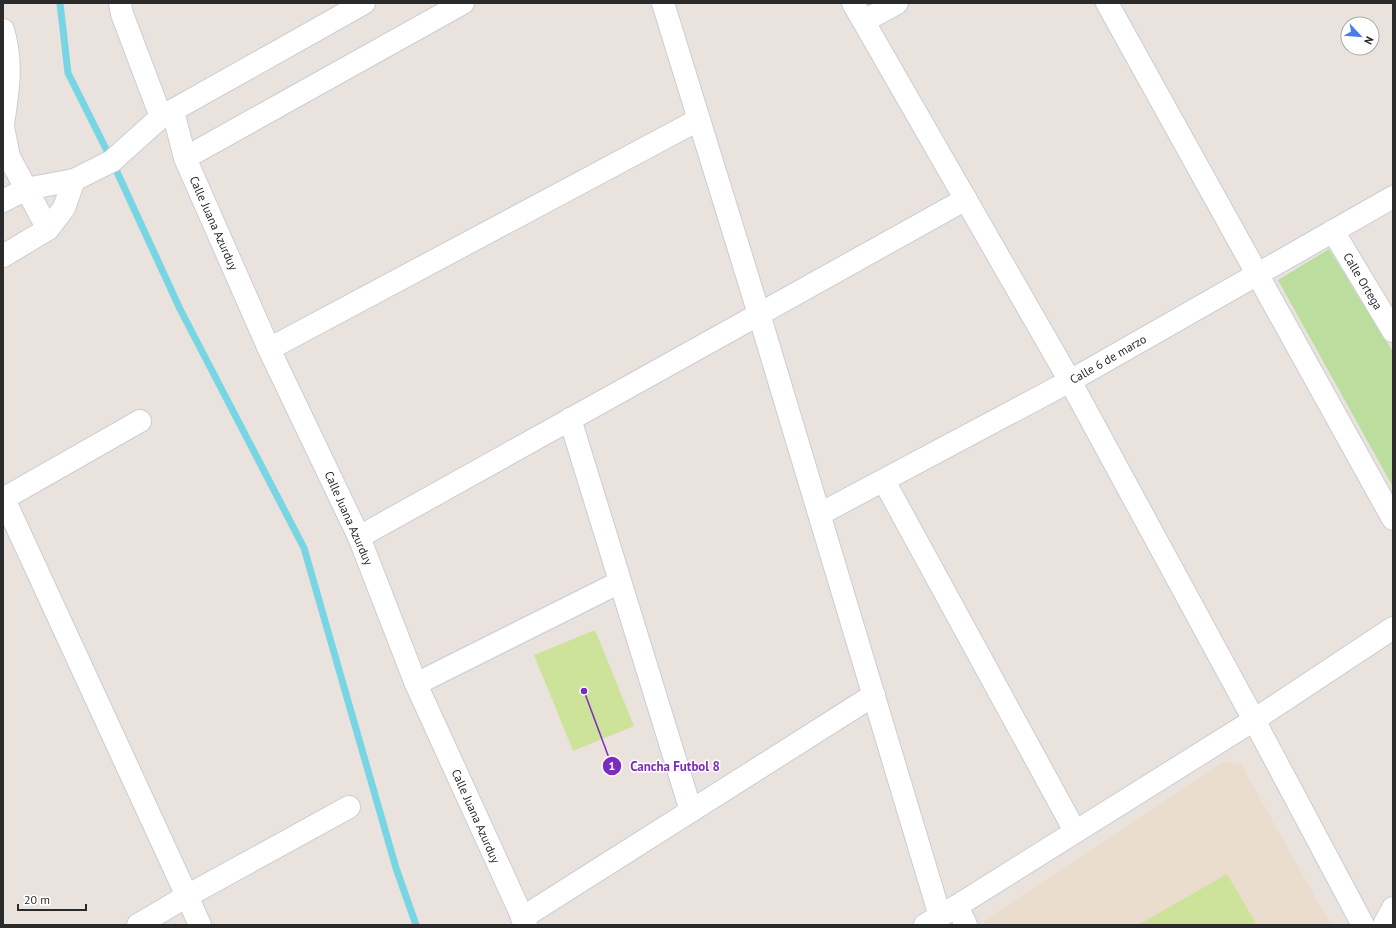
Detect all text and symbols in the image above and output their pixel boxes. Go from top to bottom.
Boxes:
north arrow [1340,16,1380,56]
text: N [1361,34,1377,47]
street label: Calle Juana Azurduy [187,174,242,273]
street label: Calle Ortega [1340,250,1386,312]
street label: Calle 6 de marzo [1067,331,1149,387]
street label: Calle Juana Azurduy [322,469,377,568]
callout: Cancha Futbol 8 [602,754,728,779]
text: 1 [609,758,615,773]
text: Cancha Futbol 8 [630,758,720,775]
street label: Calle Juana Azurduy [449,767,504,866]
scale bar [18,886,86,912]
text: 20 m [24,892,50,907]

